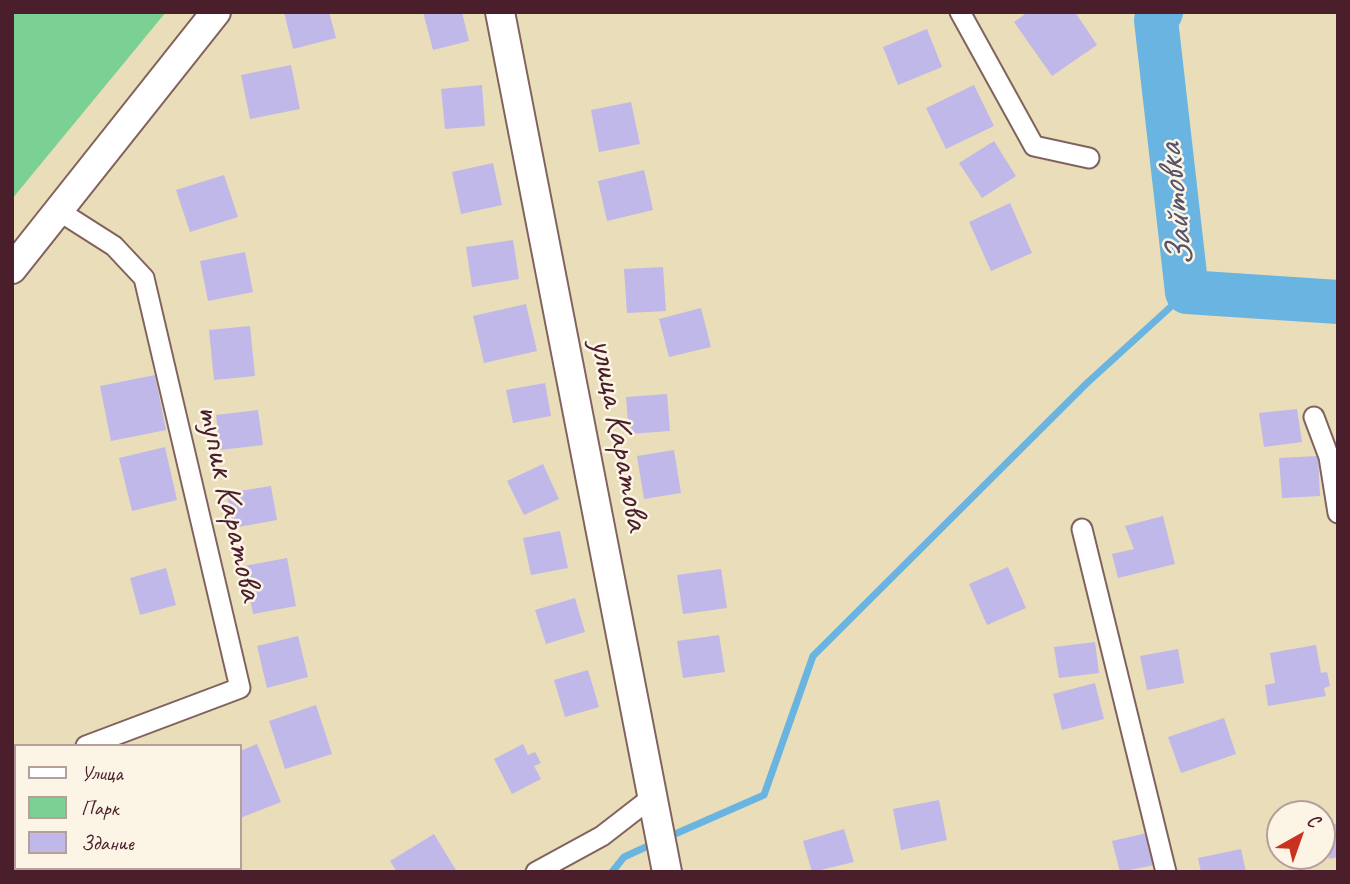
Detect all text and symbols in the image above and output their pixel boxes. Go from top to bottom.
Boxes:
water label: Зайтовка [1148,142,1206,270]
street label: улица Каратова [580,336,658,534]
street label: тупик Каратова [186,401,272,605]
legend [14,744,242,870]
text: Улица [81,760,123,786]
text: Парк [81,795,118,821]
north arrow [1266,800,1336,870]
text: С [1302,808,1325,833]
text: Здание [81,830,134,856]

